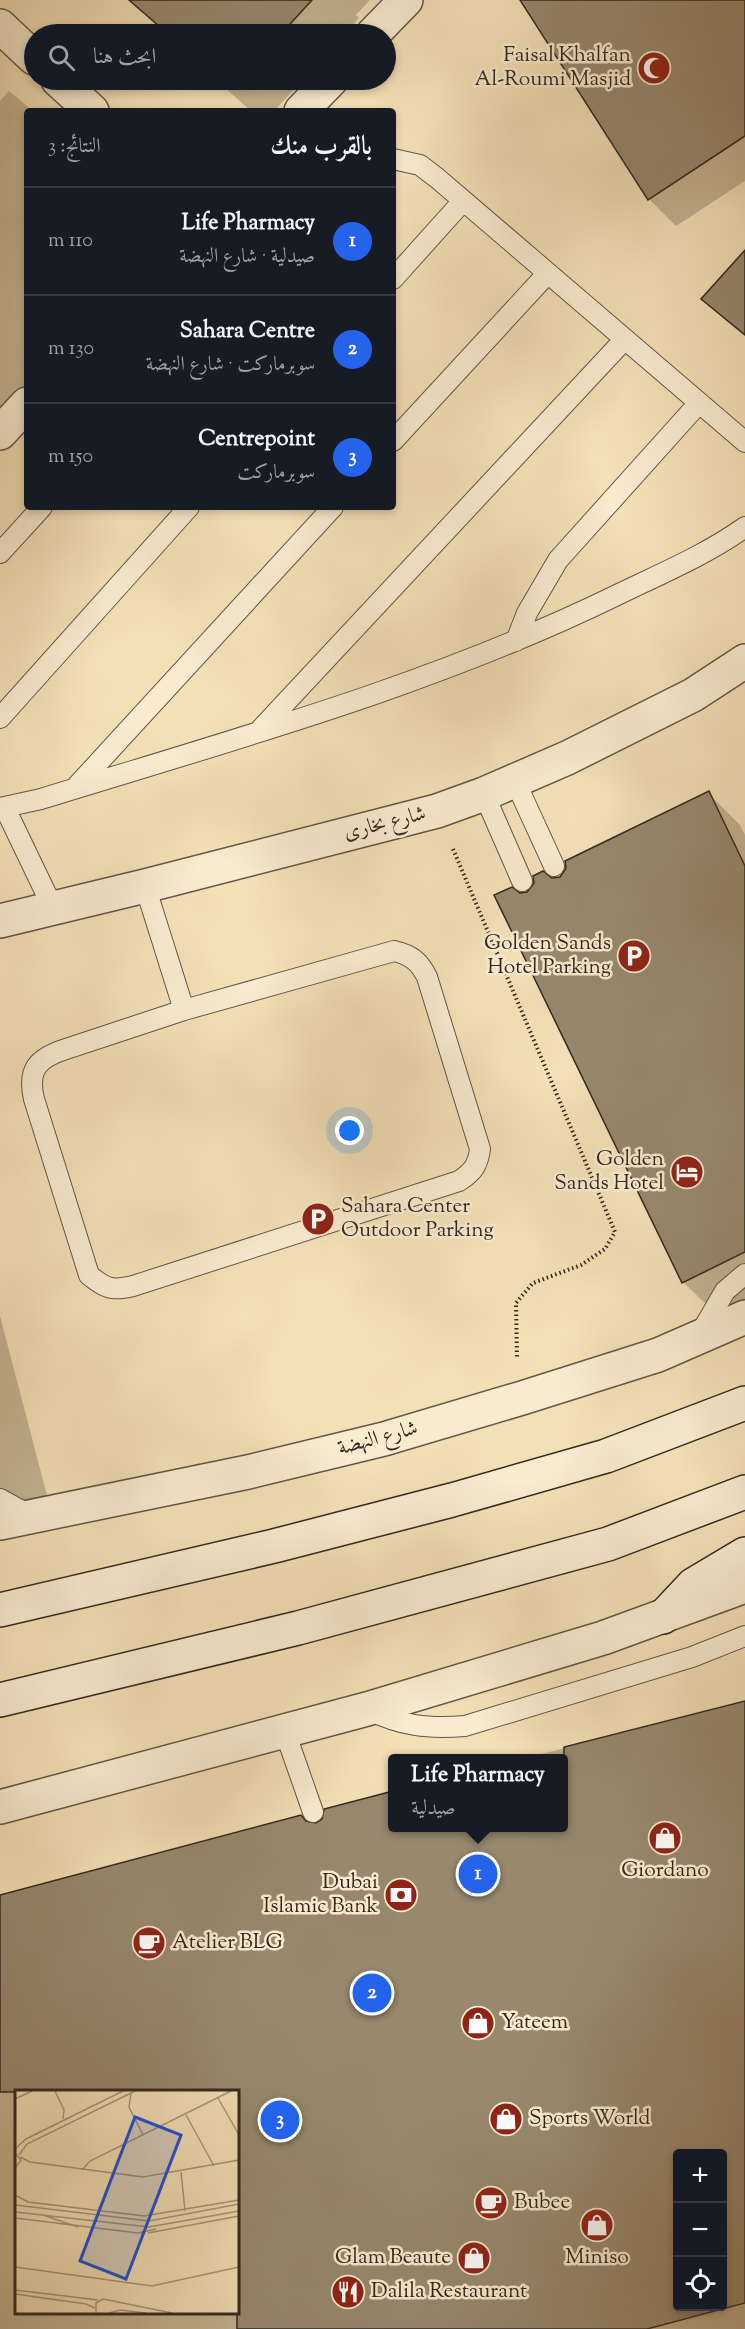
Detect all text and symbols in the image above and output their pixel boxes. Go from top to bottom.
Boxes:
search box [24,24,396,90]
icon: search [45,41,78,74]
place label: Faisal Khalfan Al-Roumi Masjid [474,41,631,95]
text: ابحث هنا [93,42,156,74]
mosque icon: Faisal Khalfan Al-Roumi Masjid [636,50,672,86]
text: بالقرب منك [270,129,372,166]
text: النتائج: 3 [48,133,101,162]
text: Life Pharmacy [182,208,315,240]
text: 110 m [48,227,93,256]
text: 1 [349,227,356,256]
text: صيدلية · شارع النهضة [179,243,315,272]
text: Sahara Centre [180,316,315,348]
text: 130 m [48,335,94,364]
text: 2 [348,335,357,364]
text: سوبرماركت · شارع النهضة [146,351,315,380]
text: Centrepoint [198,424,315,456]
text: 150 m [48,443,93,472]
text: 3 [348,443,357,472]
text: سوبرماركت [237,459,315,488]
street label: شارع بخارى [341,799,429,850]
place label: Golden Sands Hotel Parking [484,929,611,983]
parking icon: Golden Sands Hotel Parking [616,938,652,974]
your location [335,1116,364,1145]
place label: Golden Sands Hotel [554,1145,664,1199]
hotel icon: Golden Sands Hotel [669,1154,705,1190]
place label: Sahara Center Outdoor Parking [341,1192,494,1246]
parking icon: Sahara Center Outdoor Parking [300,1201,336,1237]
street label: شارع النهضة [335,1414,422,1465]
popup [388,1754,568,1832]
text: Life Pharmacy [411,1760,545,1792]
text: صيدلية [411,1795,456,1824]
shop icon: Giordano [647,1820,683,1856]
pin: 1 [458,1852,498,1896]
place label: Giordano [621,1856,709,1886]
place label: Dubai Islamic Bank [263,1868,379,1922]
bank icon: Dubai Islamic Bank [383,1877,419,1913]
cafe icon: Atelier BLG [131,1925,167,1961]
place label: Atelier BLG [172,1928,283,1958]
pin: 2 [352,1970,392,2016]
shop icon: Yateem [460,2005,496,2041]
place label: Yateem [501,2008,568,2038]
inset map [15,2090,238,2314]
pin: 3 [260,2098,300,2142]
shop icon: Sports World [488,2101,524,2137]
place label: Sports World [529,2104,651,2134]
map controls [673,2149,727,2311]
button: + [673,2149,727,2203]
cafe icon: Bubee [473,2185,509,2221]
place label: Bubee [514,2188,570,2218]
button: − [673,2203,727,2257]
shop icon: Miniso [579,2207,615,2243]
shop icon: Glam Beaute [456,2240,492,2276]
place label: Glam Beaute [335,2243,451,2273]
place label: Miniso [565,2243,629,2273]
button: locate [673,2257,727,2311]
restaurant icon: Dalila Restaurant [330,2274,366,2310]
place label: Dalila Restaurant [371,2277,527,2307]

